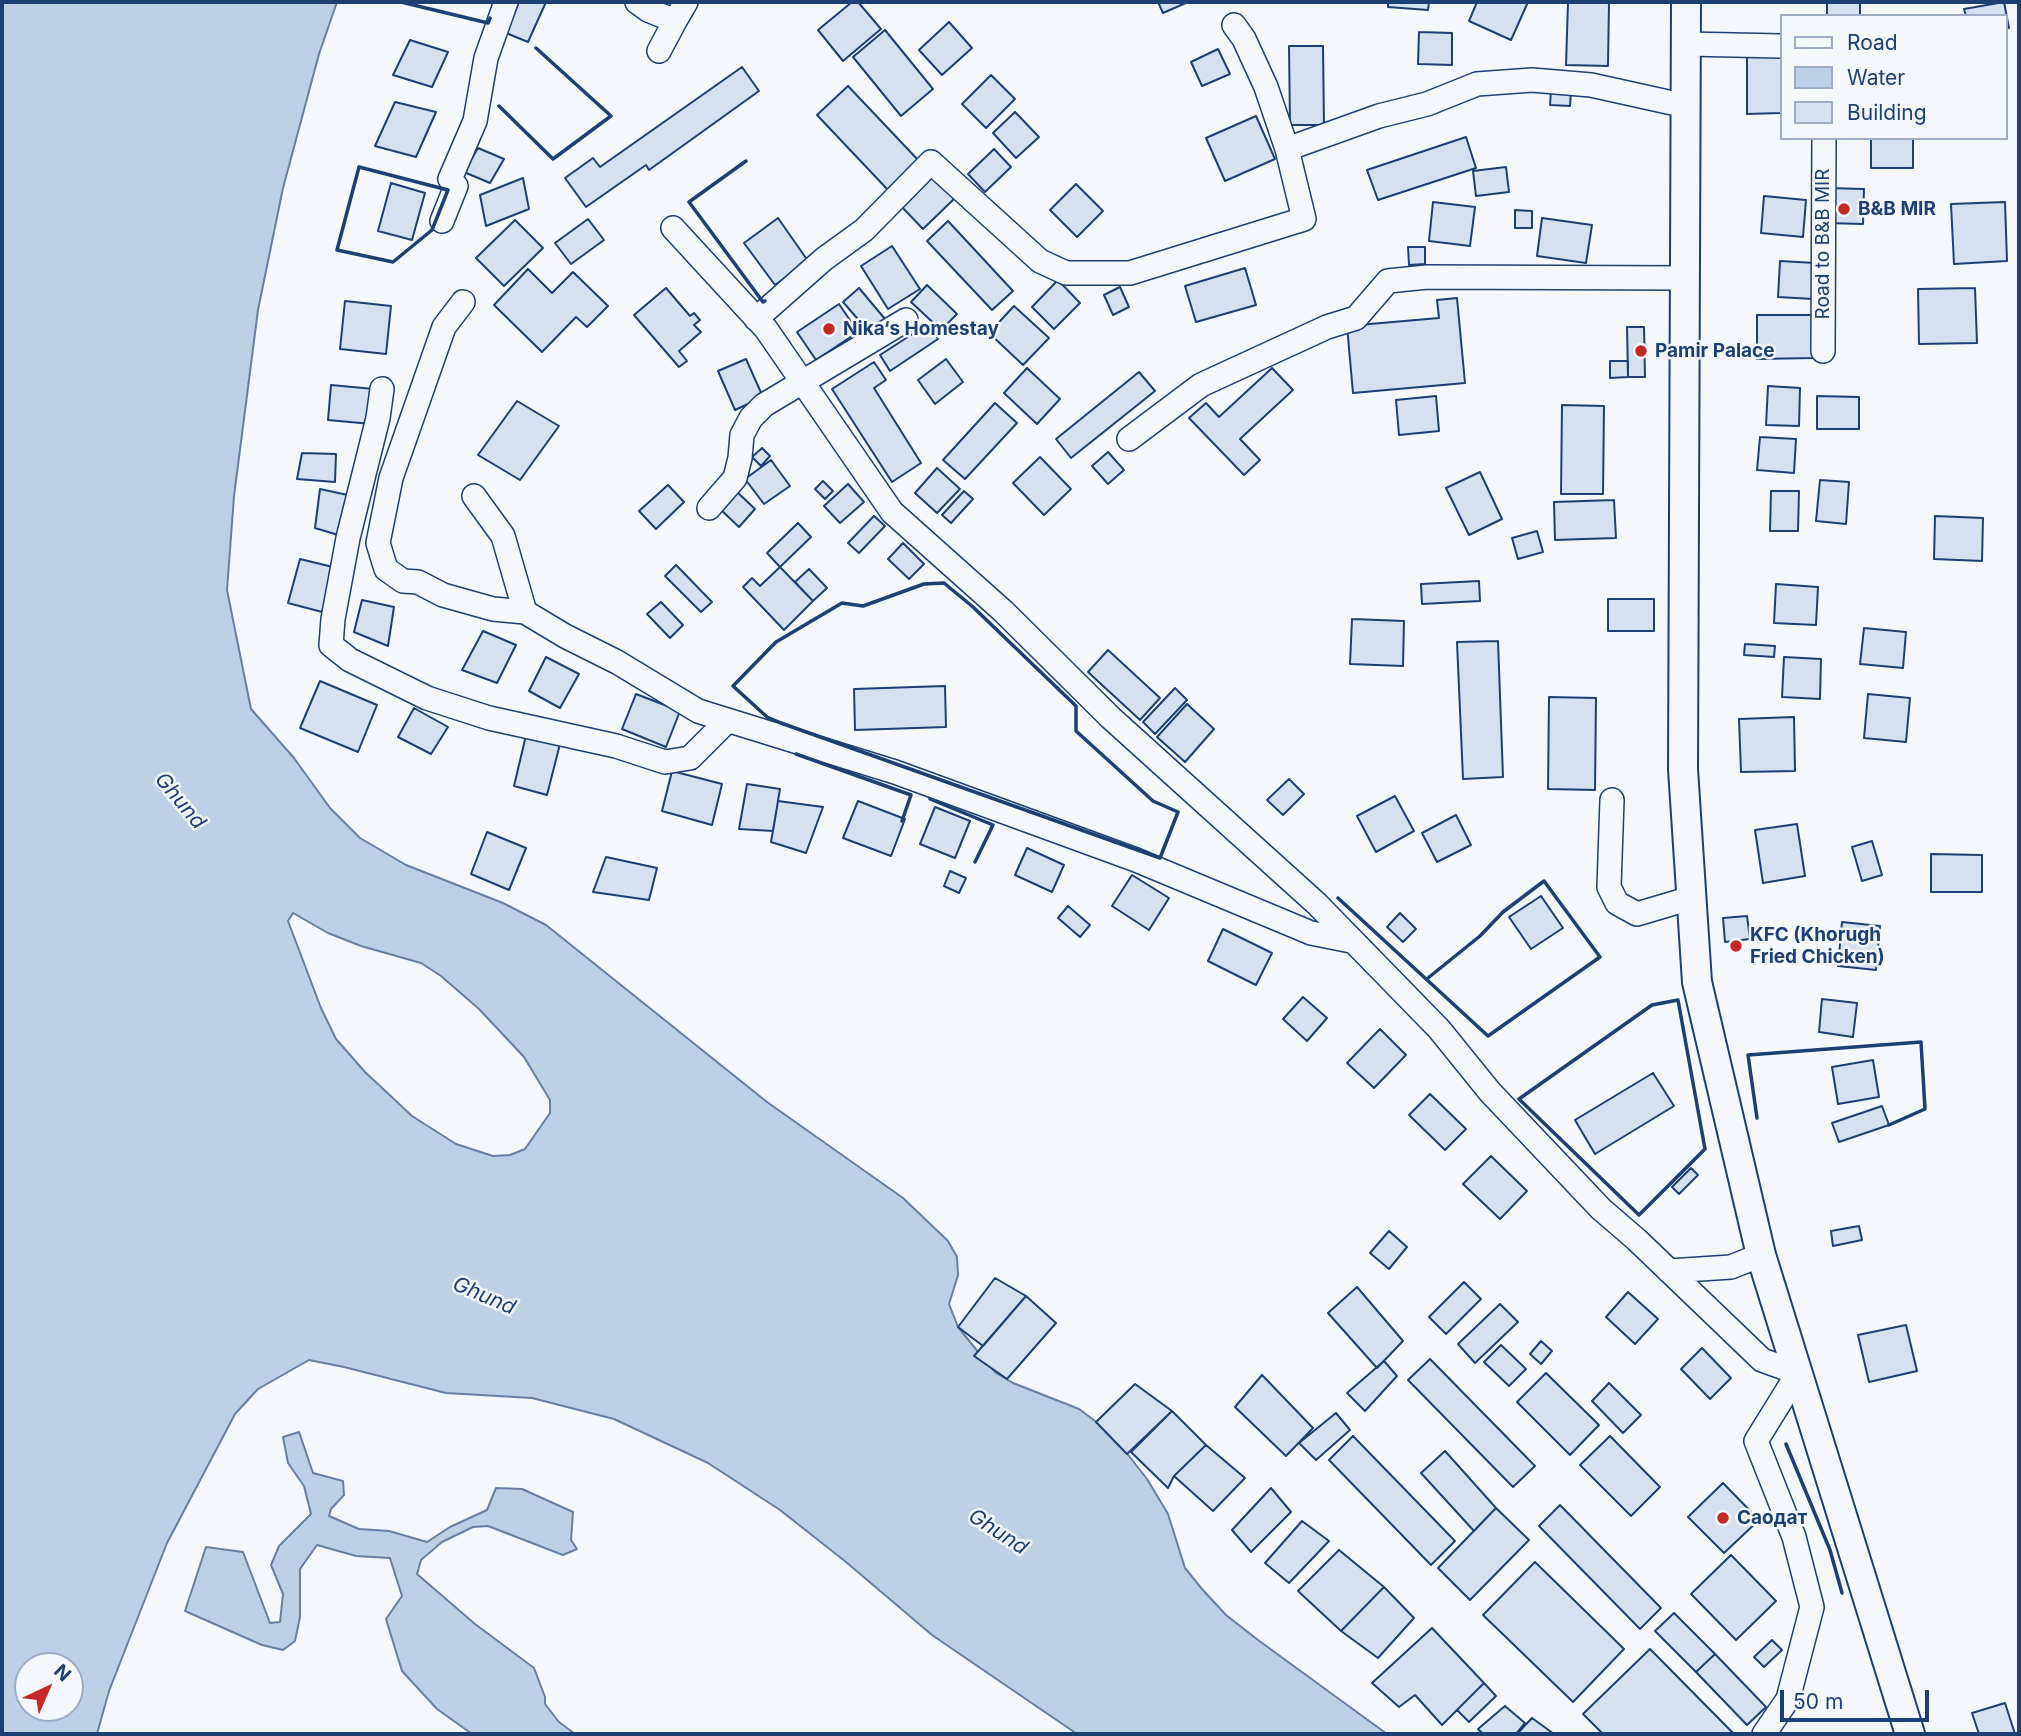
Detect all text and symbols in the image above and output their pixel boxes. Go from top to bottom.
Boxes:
legend [1780,14,2007,140]
text: Road [1847,30,1898,55]
text: Water [1847,65,1905,90]
text: Building [1847,100,1927,125]
street label: Road to B&B MIR [1812,169,1834,319]
place label: B&B MIR [1858,198,1936,220]
marker: B&B MIR [1836,201,1852,217]
place label: Nika‘s Homestay [843,318,999,340]
marker: Nika‘s Homestay [821,321,837,337]
place label: Pamir Palace [1655,340,1775,362]
marker: Pamir Palace [1633,343,1649,359]
water label: Ghund [149,768,211,834]
place label: KFC (Khorugh Fried Chicken) [1750,924,1885,968]
marker: KFC (Khorugh Fried Chicken) [1728,938,1744,954]
water label: Ghund [449,1272,519,1320]
water label: Ghund [964,1504,1032,1560]
place label: Саодат [1737,1507,1807,1529]
marker: Саодат [1715,1510,1731,1526]
north arrow [14,1652,84,1722]
text: N [49,1660,76,1686]
scale bar [1783,1676,1932,1720]
text: 50 m [1793,1689,1843,1714]

